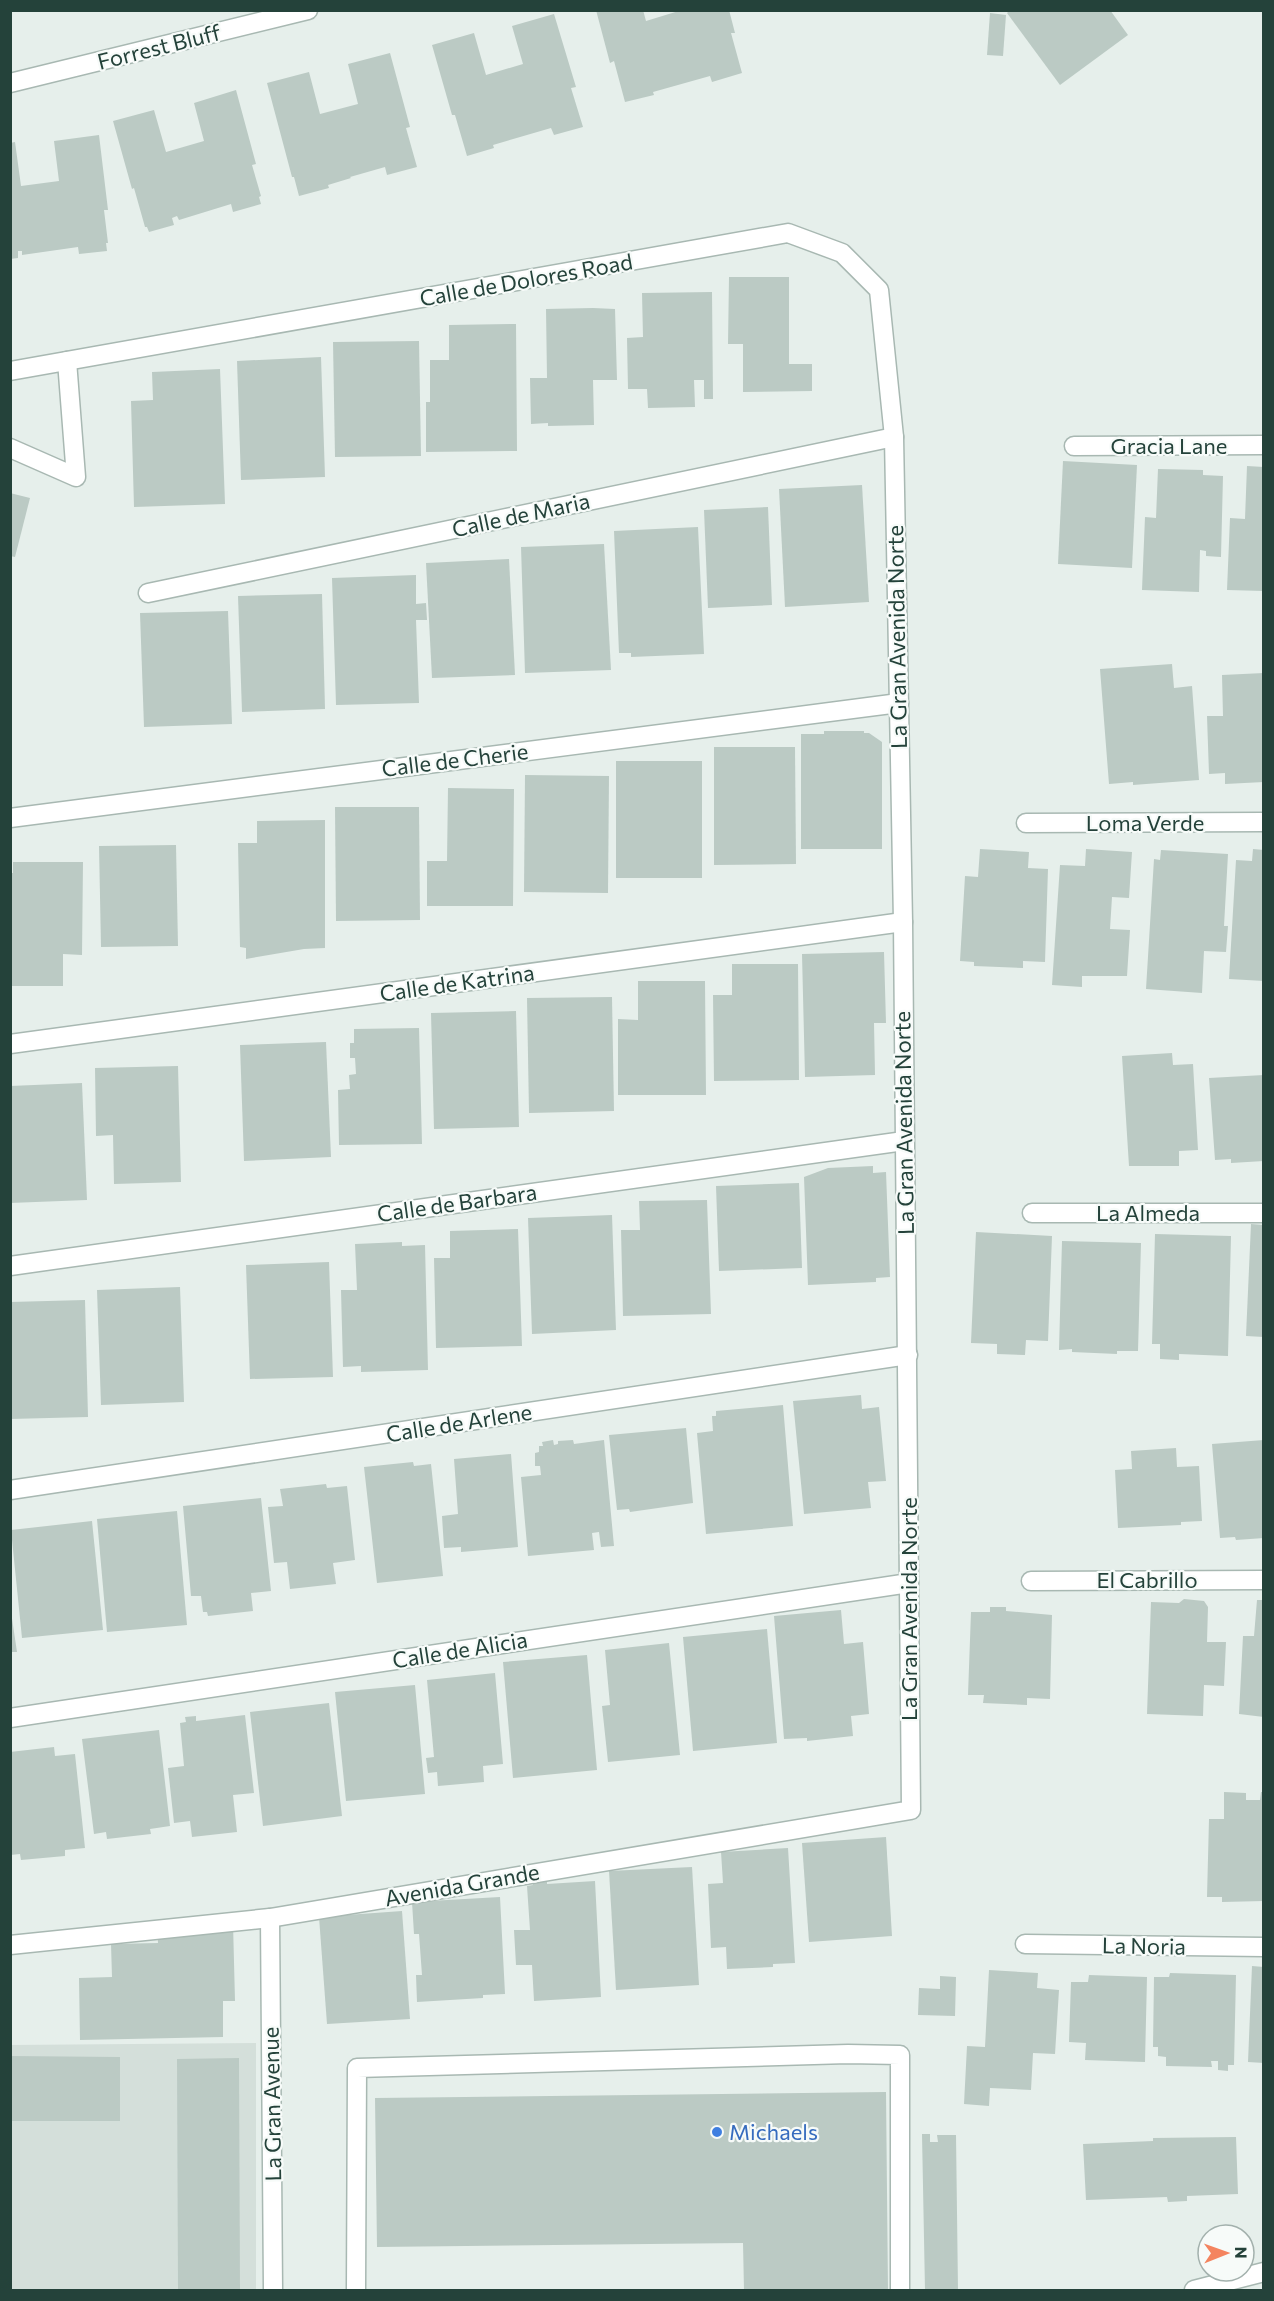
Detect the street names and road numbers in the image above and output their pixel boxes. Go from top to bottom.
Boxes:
street label: Forrest Bluff [94,18,223,75]
street label: Calle de Dolores Road [417,247,635,312]
street label: Gracia Lane [1111,432,1227,459]
street label: Calle de Maria [449,487,592,542]
street label: La Gran Avenida Norte [881,525,912,749]
street label: Calle de Cherie [380,737,530,782]
street label: Loma Verde [1086,809,1204,836]
street label: Calle de Katrina [378,958,536,1007]
street label: La Gran Avenida Norte [888,1011,919,1235]
street label: Calle de Barbara [375,1178,539,1227]
street label: La Almeda [1096,1199,1200,1226]
street label: Calle de Arlene [384,1398,534,1447]
street label: La Gran Avenida Norte [895,1497,922,1721]
street label: El Cabrillo [1096,1566,1198,1593]
street label: Calle de Alicia [390,1625,529,1674]
street label: Avenida Grande [382,1858,541,1911]
street label: La Noria [1102,1931,1186,1960]
street label: La Gran Avenue [257,2026,286,2182]

